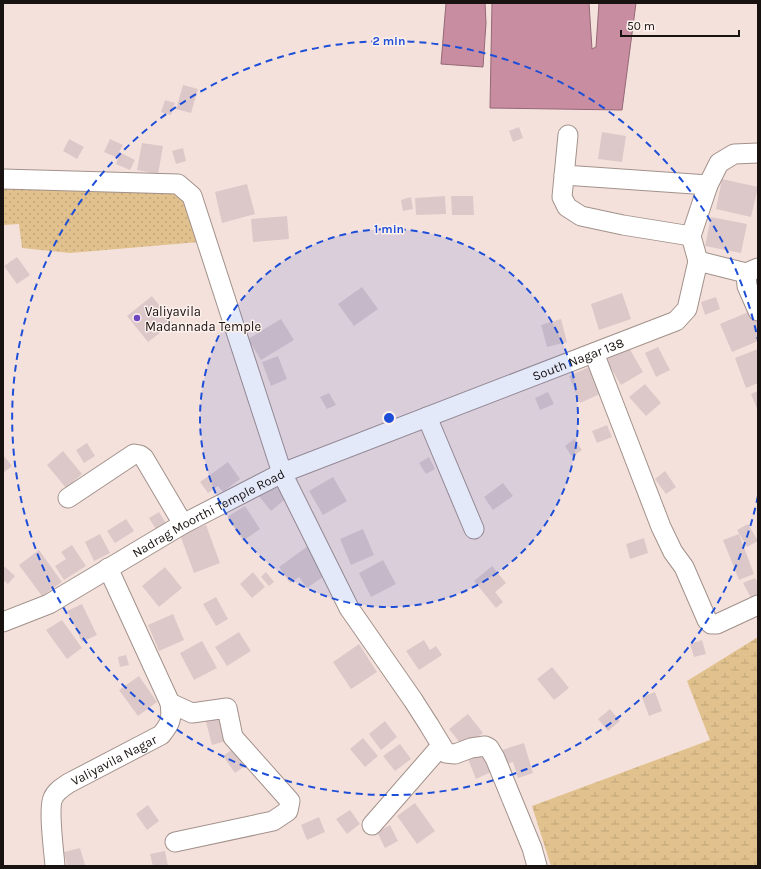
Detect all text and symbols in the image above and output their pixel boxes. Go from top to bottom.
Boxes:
scale bar [621,12,739,38]
text: 50 m [627,19,655,33]
text: 2 min [372,34,406,48]
text: 1 min [374,222,404,236]
place label: Valiyavila Madannada Temple [145,304,261,334]
marker: Valiyavila Madannada Temple [132,313,142,323]
street label: South Nagar 138 [530,334,626,383]
centre of rings [382,411,396,425]
street label: Nadrag Moorthi Temple Road [129,466,287,560]
street label: Valiyavila Nagar [68,731,159,788]

